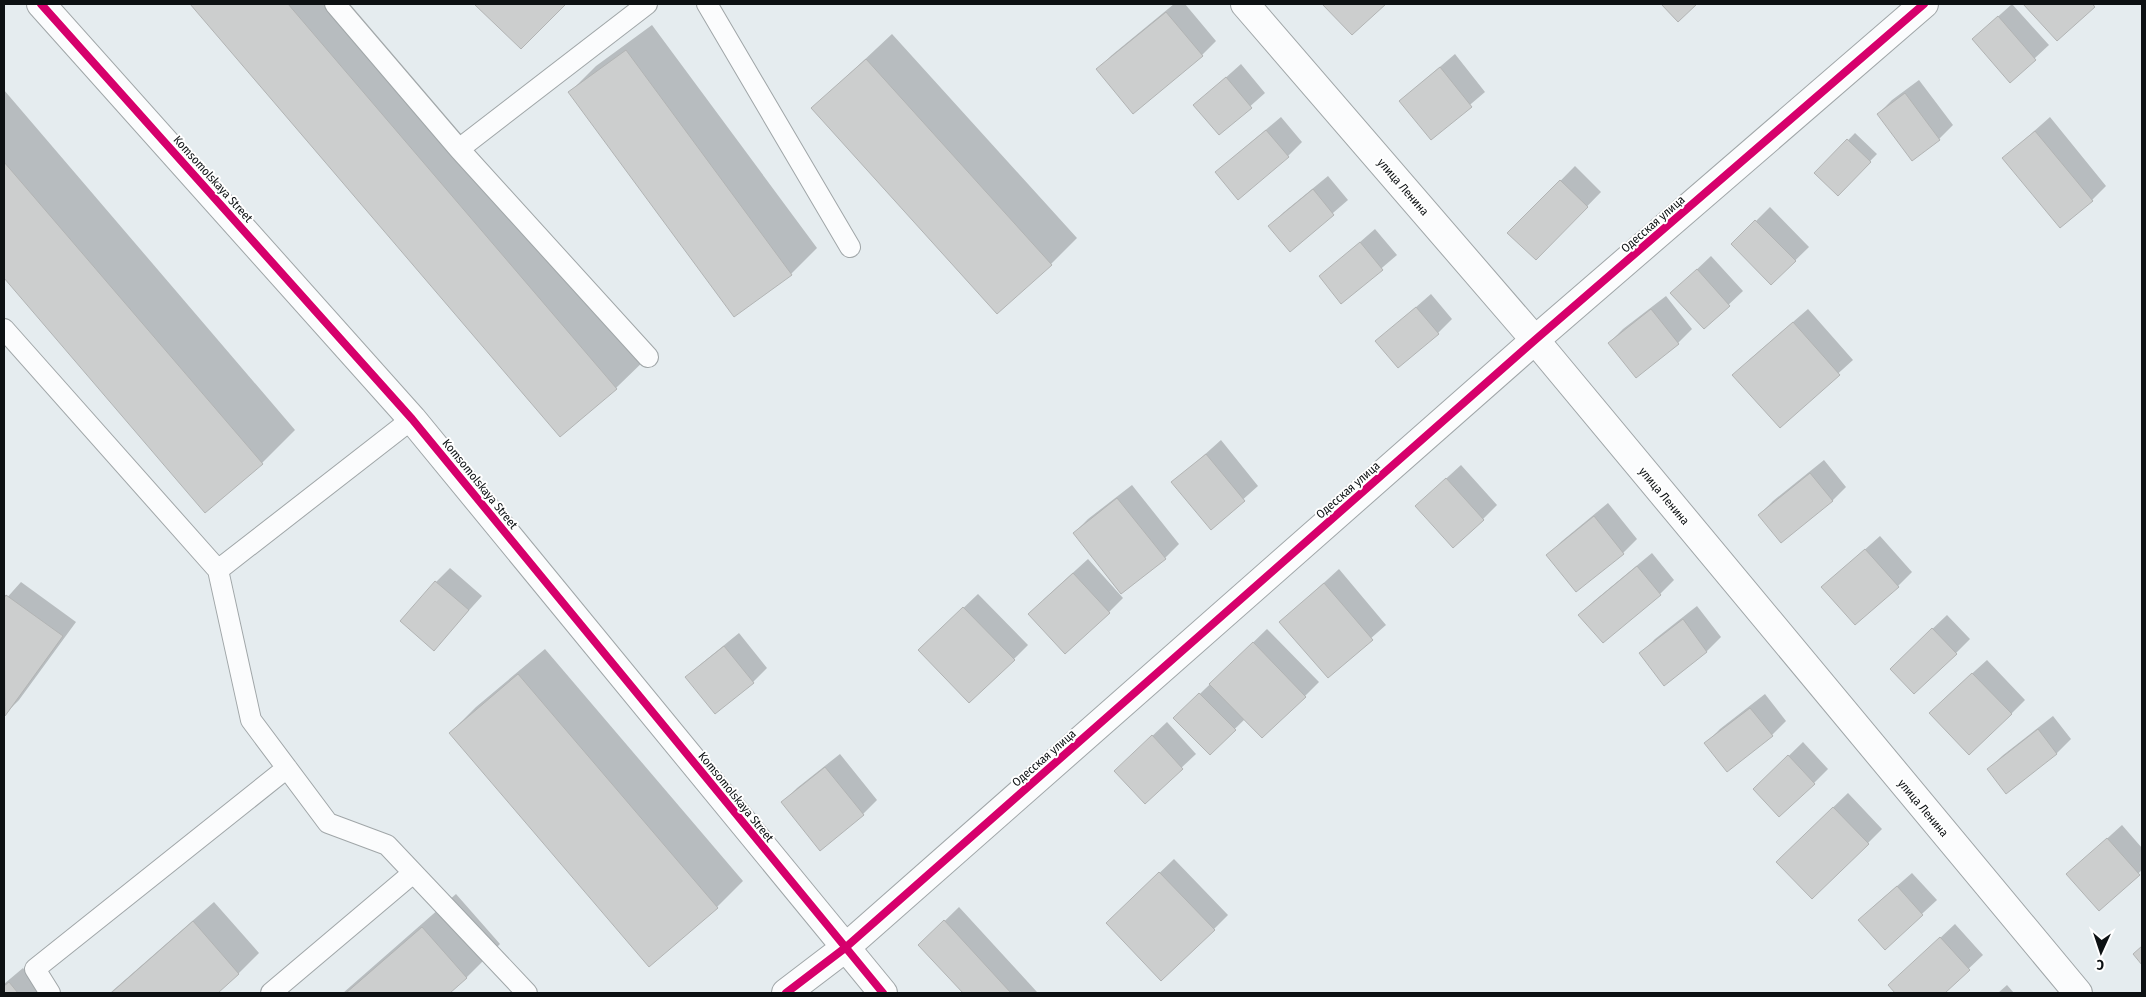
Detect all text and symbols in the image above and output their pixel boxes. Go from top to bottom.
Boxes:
street label: Komsomolskaya Street [170,133,256,225]
street label: улица Ленина [1374,156,1432,218]
street label: Одесская улица [1618,193,1688,255]
street label: Komsomolskaya Street [439,436,521,532]
street label: Одесская улица [1313,459,1383,521]
street label: улица Ленина [1636,464,1692,528]
street label: Одесская улица [1009,727,1079,789]
street label: Komsomolskaya Street [695,749,777,845]
street label: улица Ленина [1895,776,1951,840]
north arrow [2076,927,2126,977]
text: С [2096,956,2104,973]

